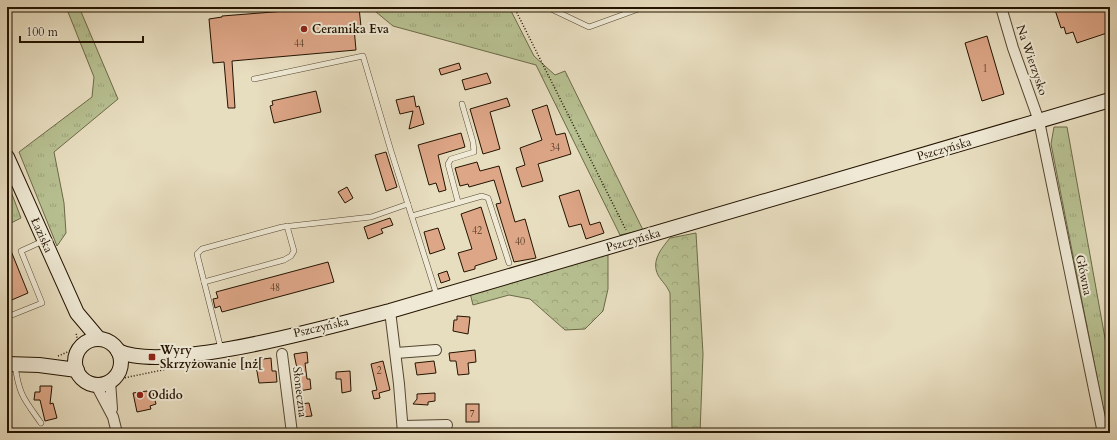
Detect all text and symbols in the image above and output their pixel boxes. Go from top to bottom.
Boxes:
scale bar [20,18,143,44]
place label: Ceramika Eva [312,21,389,37]
street label: Na Wierzysko [1012,23,1052,98]
text: 100 m [26,24,59,40]
marker: Ceramika Eva [299,24,309,34]
house number: 44 [294,37,304,51]
house number: 1 [982,62,988,76]
street label: Pszczyńska [915,133,974,164]
house number: 34 [550,141,560,155]
street label: Łaziska [27,215,57,256]
house number: 42 [472,224,482,238]
street label: Pszczyńska [604,224,663,255]
house number: 40 [515,235,525,249]
street label: Główna [1072,253,1096,297]
house number: 48 [270,281,280,295]
street label: Pszczyńska [292,313,351,341]
place label: Wyry Skrzyżowanie [nż[ [159,342,263,372]
marker: Wyry Skrzyżowanie [nż[ [147,352,157,362]
house number: 2 [376,364,382,378]
street label: Słoneczna [289,366,311,419]
place label: Odido [148,387,183,403]
marker: Odido [135,390,145,400]
house number: 7 [469,407,475,421]

